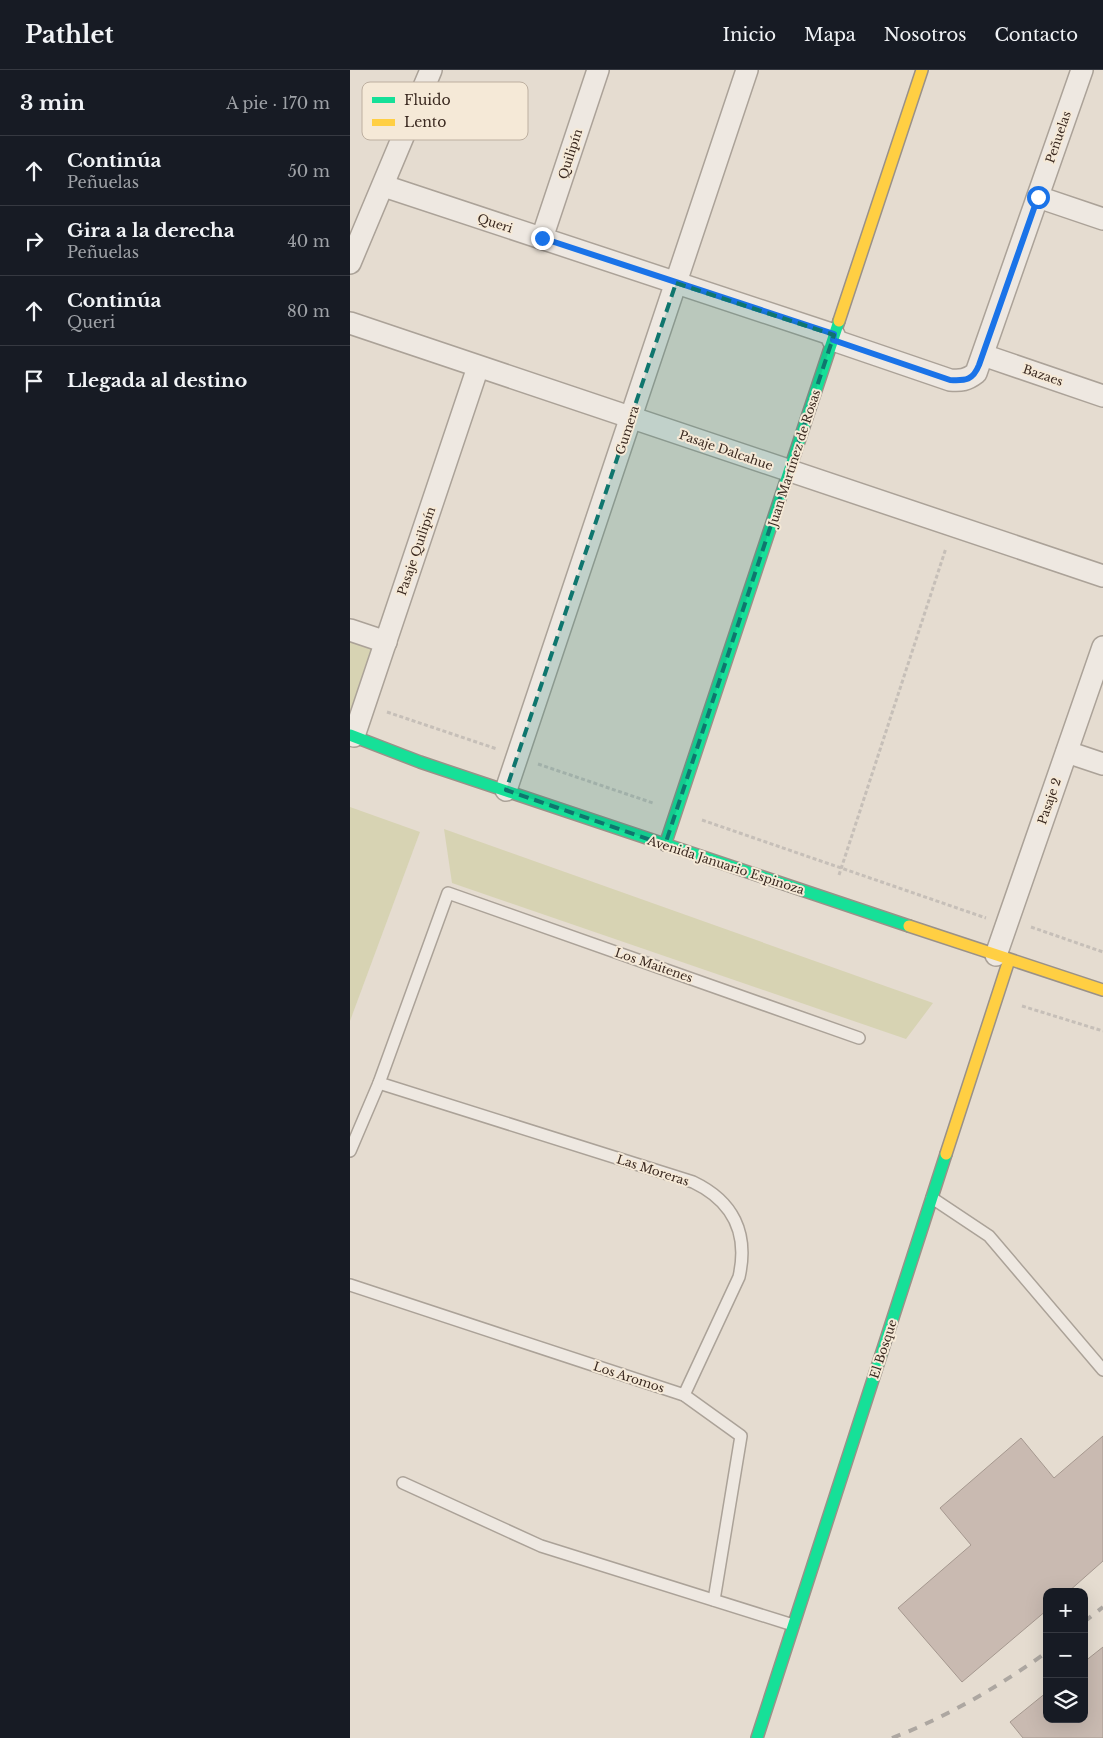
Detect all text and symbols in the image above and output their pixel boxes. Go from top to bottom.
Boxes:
text: Pathlet [25,20,114,49]
text: Inicio [722,24,776,46]
text: Mapa [804,24,856,46]
text: Nosotros [884,24,966,46]
text: Contacto [994,24,1078,46]
legend [362,82,528,140]
text: 3 min [20,90,85,116]
text: Fluido [404,91,451,109]
text: A pie · 170 m [226,93,330,113]
street label: Peñuelas [1042,109,1074,165]
text: Lento [404,113,446,131]
street label: Quilipín [555,127,585,181]
text: Continúa [67,149,161,172]
icon: ahead [20,157,48,185]
text: 50 m [288,161,330,181]
text: Peñuelas [67,172,139,192]
route start [1027,186,1050,209]
street label: Queri [476,210,514,236]
text: Gira a la derecha [67,219,235,242]
icon: right [20,227,48,255]
route end [531,227,554,250]
text: 40 m [287,231,330,251]
text: Peñuelas [67,242,139,262]
text: Continúa [67,289,161,312]
icon: ahead [20,297,48,325]
text: 80 m [287,301,330,321]
text: Queri [67,312,115,332]
street label: Bazaes [1021,361,1065,389]
icon: arrive [20,367,48,395]
text: Llegada al destino [67,369,247,392]
street label: Juan Martínez de Rosas [764,387,823,530]
street label: Gumera [612,403,642,456]
street label: Pasaje Dalcahue [677,427,775,473]
street label: Pasaje Quilipín [394,505,438,597]
street label: Pasaje 2 [1034,776,1064,826]
street label: Avenida Januario Espinoza [645,832,807,898]
street label: Los Maitenes [613,945,695,985]
street label: Las Moreras [615,1151,691,1189]
street label: El Bosque [866,1317,900,1380]
street label: Los Aromos [592,1358,666,1396]
map controls [1043,1588,1088,1723]
button: + [1043,1588,1088,1633]
button: − [1043,1633,1088,1678]
button: layers [1043,1678,1088,1723]

